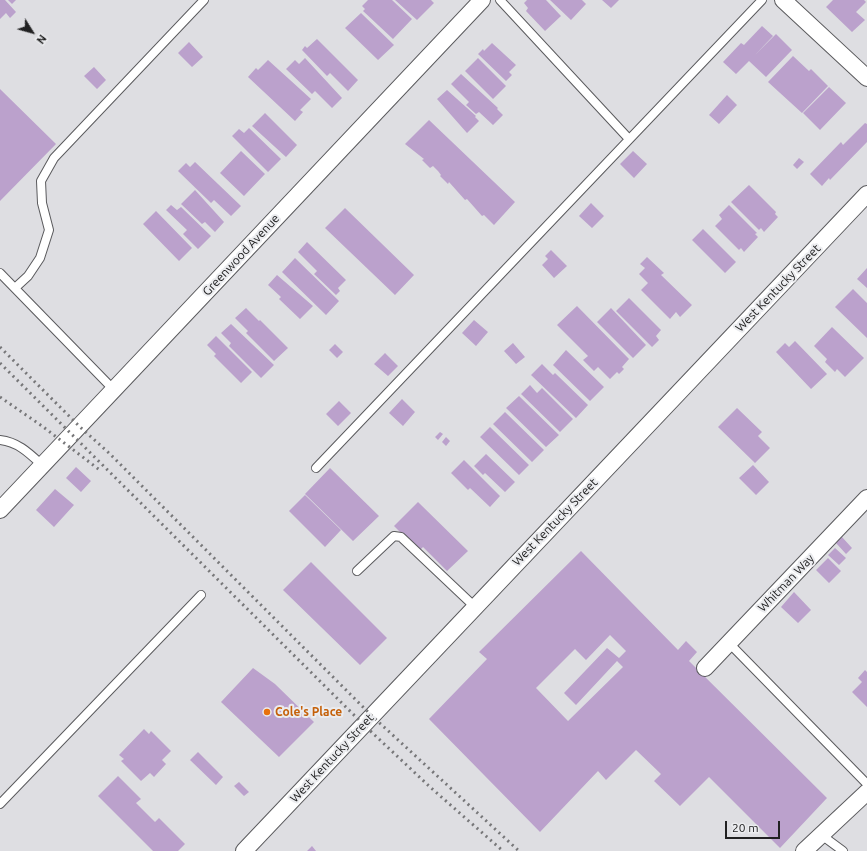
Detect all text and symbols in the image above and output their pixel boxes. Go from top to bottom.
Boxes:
north arrow [12,12,52,52]
text: N [34,32,49,46]
street label: Greenwood Avenue [200,211,282,299]
street label: West Kentucky Street [732,241,824,335]
street label: West Kentucky Street [509,475,601,569]
street label: Whitman Way [755,551,817,615]
place label: Cole's Place [275,705,342,719]
marker: Cole's Place [262,707,272,717]
street label: West Kentucky Street [287,711,377,805]
scale bar [727,813,782,839]
text: 20 m [732,821,759,834]

